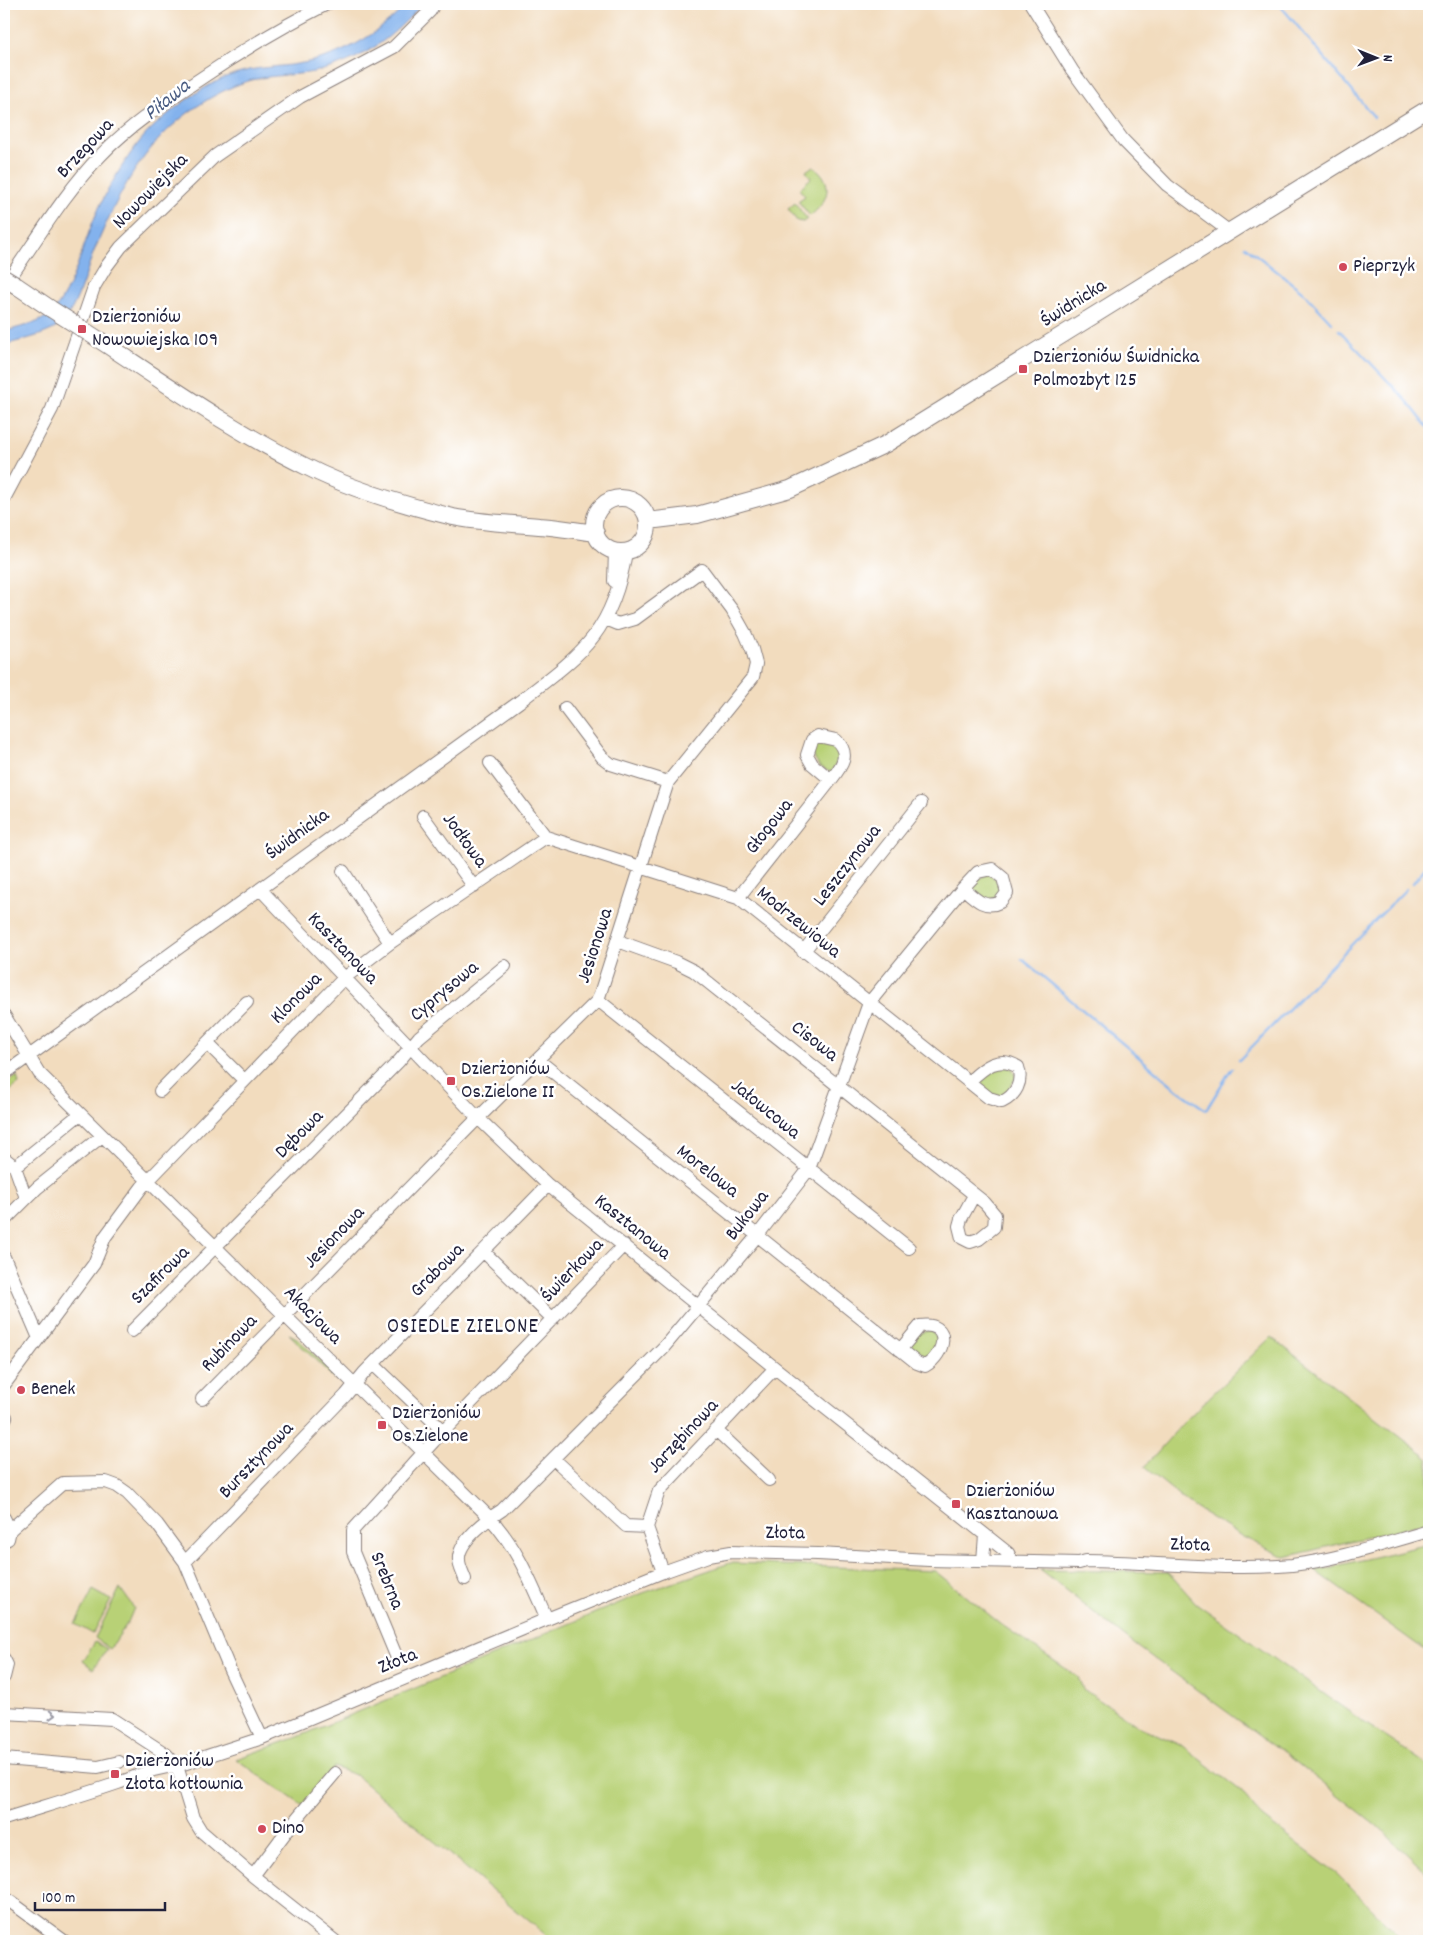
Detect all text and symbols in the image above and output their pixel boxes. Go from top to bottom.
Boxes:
north arrow [1350,32,1400,82]
text: N [1377,55,1397,62]
water label: Piława [138,72,199,129]
street label: Brzegowa [51,112,122,185]
street label: Nowowiejska [107,147,196,236]
place label: Pieprzyk [1353,253,1415,281]
marker: Pieprzyk [1337,261,1349,273]
street label: Świdnicka [1036,273,1113,335]
place label: Dzierżoniów Nowowiejska 109 [92,304,218,355]
marker: Dzierżoniów Nowowiejska 109 [76,323,88,335]
place label: Dzierżoniów Świdnicka Polmozbyt 125 [1033,344,1200,395]
marker: Dzierżoniów Świdnicka Polmozbyt 125 [1017,363,1029,375]
street label: Głogowa [739,793,801,861]
street label: Świdnicka [260,802,336,868]
street label: Jodłowa [435,808,494,875]
street label: Leszczynowa [807,819,889,913]
street label: Modrzewiowa [750,880,847,966]
street label: Jesionowa [571,904,621,987]
street label: Kasztanowa [300,906,384,992]
street label: Cyprysowa [404,954,486,1029]
street label: Klonowa [265,966,330,1031]
street label: Cisowa [784,1015,844,1070]
place label: Dzierżoniów Os.Zielone II [461,1056,554,1107]
street label: Jałowcowa [724,1073,806,1147]
marker: Dzierżoniów Os.Zielone II [445,1075,457,1087]
street label: Dębowa [269,1104,331,1166]
street label: Morelowa [670,1139,745,1206]
street label: Bukowa [719,1184,777,1247]
street label: Kasztanowa [588,1188,677,1268]
street label: Jesionowa [298,1200,372,1276]
street label: Świerkowa [535,1232,611,1310]
street label: Grabowa [405,1237,472,1304]
street label: Szafirowa [125,1240,197,1312]
street label: Akacjowa [276,1280,348,1352]
street label: Rubinowa [195,1308,265,1379]
district label: OSIEDLE ZIELONE [387,1313,539,1343]
place label: Benek [31,1376,76,1404]
marker: Benek [15,1384,27,1396]
street label: Jarzębinowa [642,1393,726,1481]
place label: Dzierżoniów Os.Zielone [392,1400,481,1451]
street label: Bursztynowa [213,1416,301,1506]
marker: Dzierżoniów Os.Zielone [376,1419,388,1431]
place label: Dzierżoniów Kasztanowa [966,1478,1058,1529]
marker: Dzierżoniów Kasztanowa [950,1498,962,1510]
street label: Złota [765,1520,806,1548]
street label: Złota [1170,1531,1211,1561]
street label: Srebrna [362,1548,410,1615]
street label: Złota [374,1641,422,1682]
one-way arrow [49,1710,57,1721]
place label: Dzierżoniów Złota kotłownia [125,1748,243,1799]
marker: Dzierżoniów Złota kotłownia [109,1768,121,1780]
place label: Dino [272,1815,304,1843]
marker: Dino [256,1823,268,1835]
scale bar [35,1880,165,1912]
text: 100 m [42,1888,75,1910]

